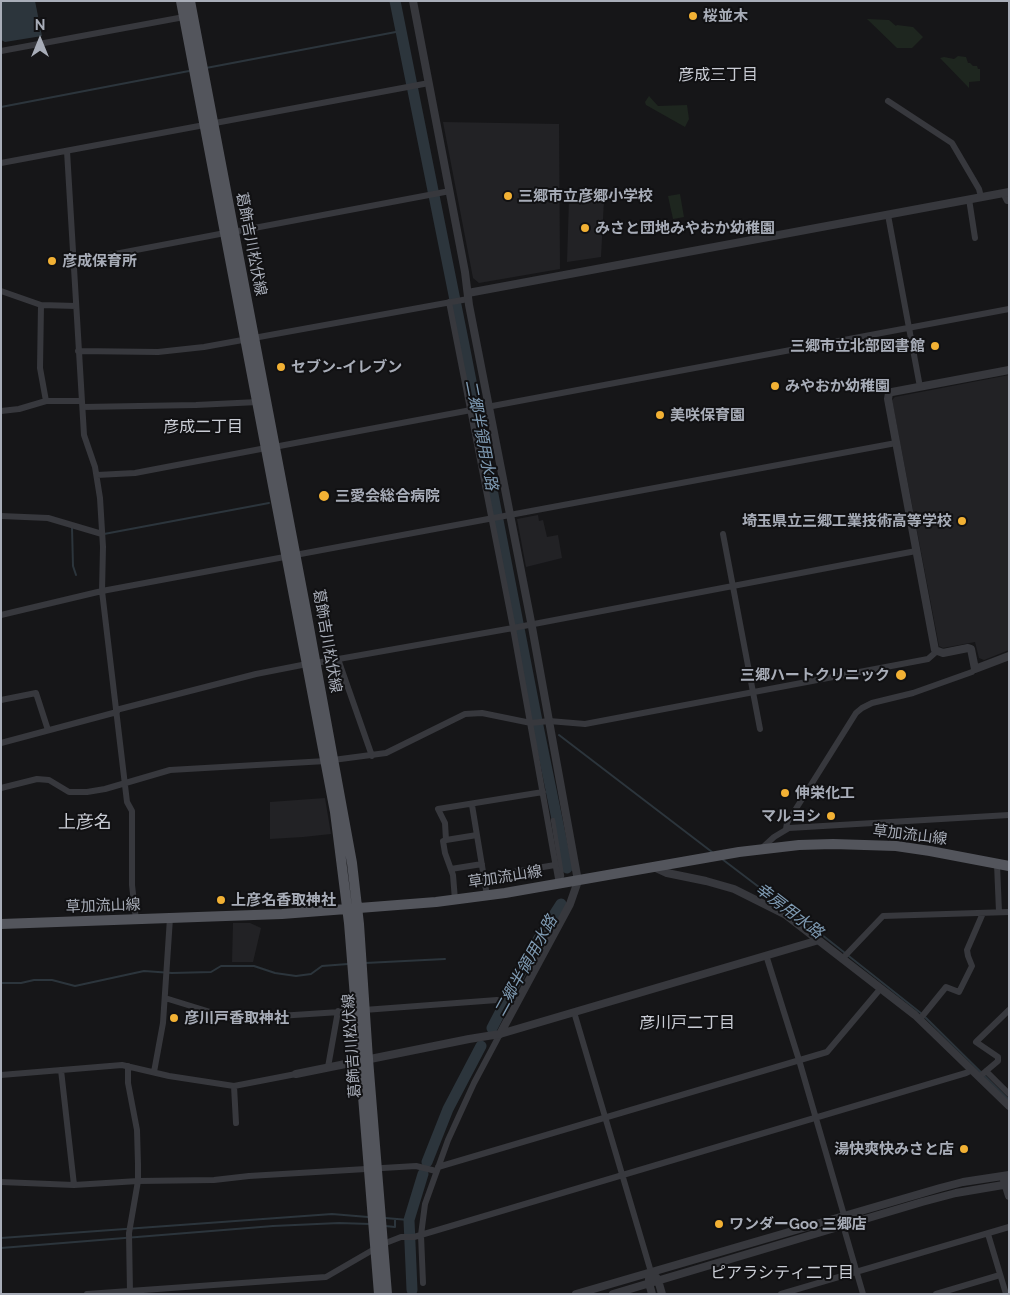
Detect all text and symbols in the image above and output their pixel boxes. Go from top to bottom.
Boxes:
place label: 桜並木 [703,7,748,25]
marker: 桜並木 [687,10,699,22]
north arrow [15,15,65,65]
text: N [35,17,45,33]
district label: 彦成三丁目 [678,65,758,85]
place label: 三郷市立彦郷小学校 [518,187,653,205]
marker: 三郷市立彦郷小学校 [502,190,514,202]
street label: 葛飾吉川松伏線 [232,191,270,297]
place label: みさと団地みやおか幼稚園 [595,219,775,237]
marker: みさと団地みやおか幼稚園 [579,222,591,234]
place label: 彦成保育所 [62,252,137,270]
marker: 彦成保育所 [46,255,58,267]
place label: 三郷市立北部図書館 [790,337,925,355]
marker: 三郷市立北部図書館 [929,340,941,352]
place label: セブン-イレブン [291,358,402,376]
marker: セブン-イレブン [275,361,287,373]
place label: みやおか幼稚園 [785,377,890,395]
water label: 二郷半領用水路 [461,378,501,492]
marker: みやおか幼稚園 [769,380,781,392]
place label: 美咲保育園 [670,406,745,424]
marker: 美咲保育園 [654,409,666,421]
district label: 彦成二丁目 [163,417,243,437]
place label: 三愛会総合病院 [335,487,440,505]
marker: 三愛会総合病院 [317,489,331,503]
place label: 埼玉県立三郷工業技術高等学校 [742,512,952,530]
marker: 埼玉県立三郷工業技術高等学校 [956,515,968,527]
street label: 葛飾吉川松伏線 [309,588,345,694]
place label: 三郷ハートクリニック [740,666,890,684]
marker: 三郷ハートクリニック [894,668,908,682]
place label: 伸栄化工 [795,784,855,802]
marker: 伸栄化工 [779,787,791,799]
place label: マルヨシ [761,807,821,825]
marker: マルヨシ [825,810,837,822]
district label: 上彦名 [58,812,112,834]
street label: 草加流山線 [872,821,948,849]
street label: 草加流山線 [467,862,543,892]
water label: 幸房用水路 [751,879,827,943]
place label: 上彦名香取神社 [231,891,336,909]
marker: 上彦名香取神社 [215,894,227,906]
street label: 草加流山線 [65,896,141,916]
water label: 二郷半領用水路 [490,912,562,1020]
street label: 葛飾吉川松伏線 [339,993,365,1099]
place label: 彦川戸香取神社 [184,1009,289,1027]
marker: 彦川戸香取神社 [168,1012,180,1024]
district label: 彦川戸二丁目 [639,1013,735,1033]
place label: 湯快爽快みさと店 [834,1140,954,1158]
marker: 湯快爽快みさと店 [958,1143,970,1155]
place label: ワンダーGoo 三郷店 [729,1215,867,1233]
marker: ワンダーGoo 三郷店 [713,1218,725,1230]
district label: ピアラシティ二丁目 [710,1263,854,1283]

